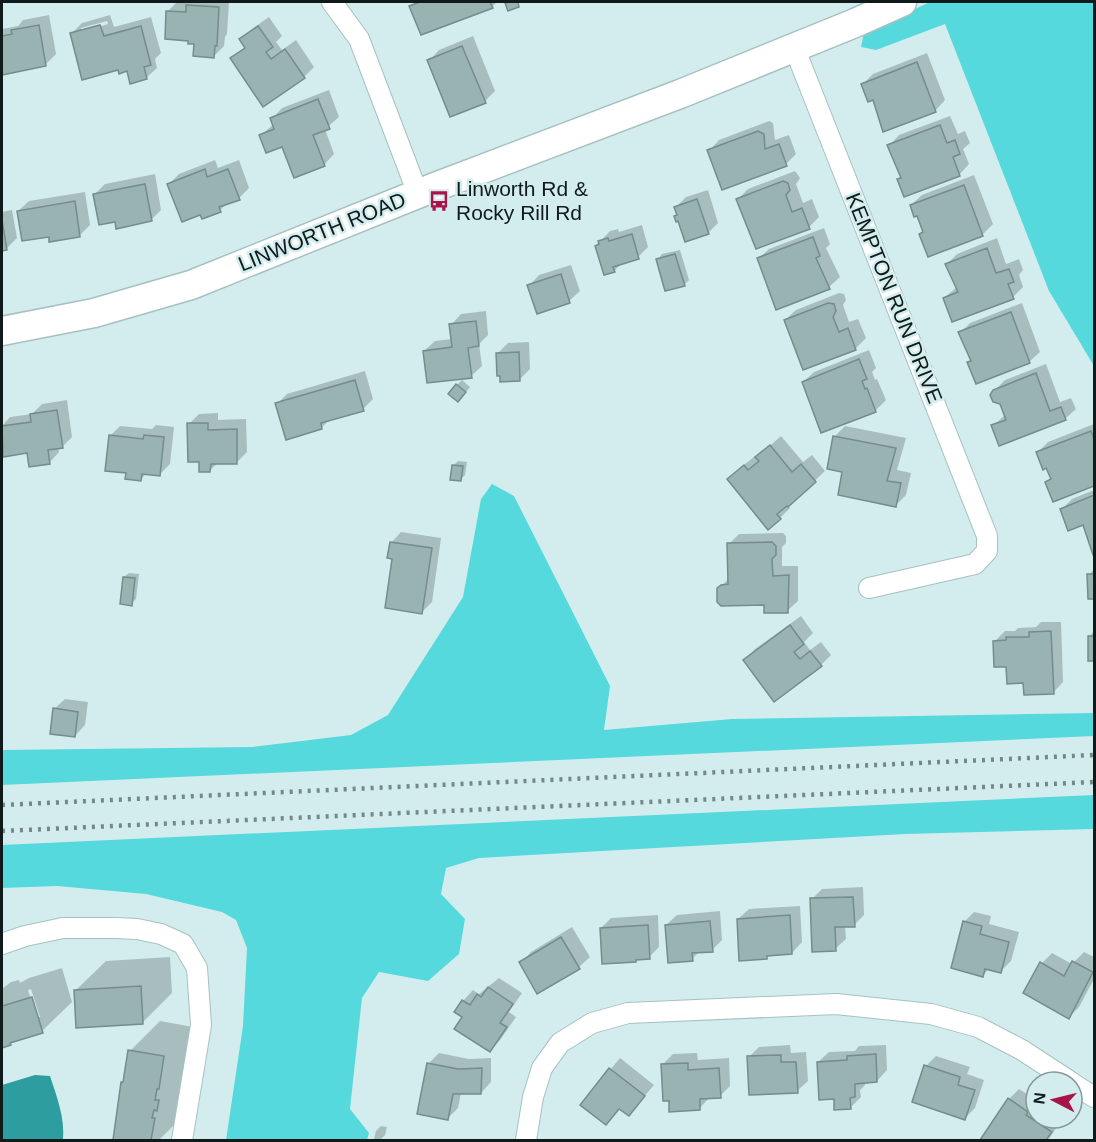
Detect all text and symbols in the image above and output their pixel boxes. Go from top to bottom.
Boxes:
place label: Linworth Rd & Rocky Rill Rd [456,177,588,224]
street label: LINWORTH ROAD [235,188,409,276]
bus stop icon: Linworth Rd & Rocky Rill Rd [427,189,451,213]
street label: KEMPTON RUN DRIVE [842,189,947,406]
north arrow [1024,1070,1084,1130]
text: N [1030,1091,1049,1105]

